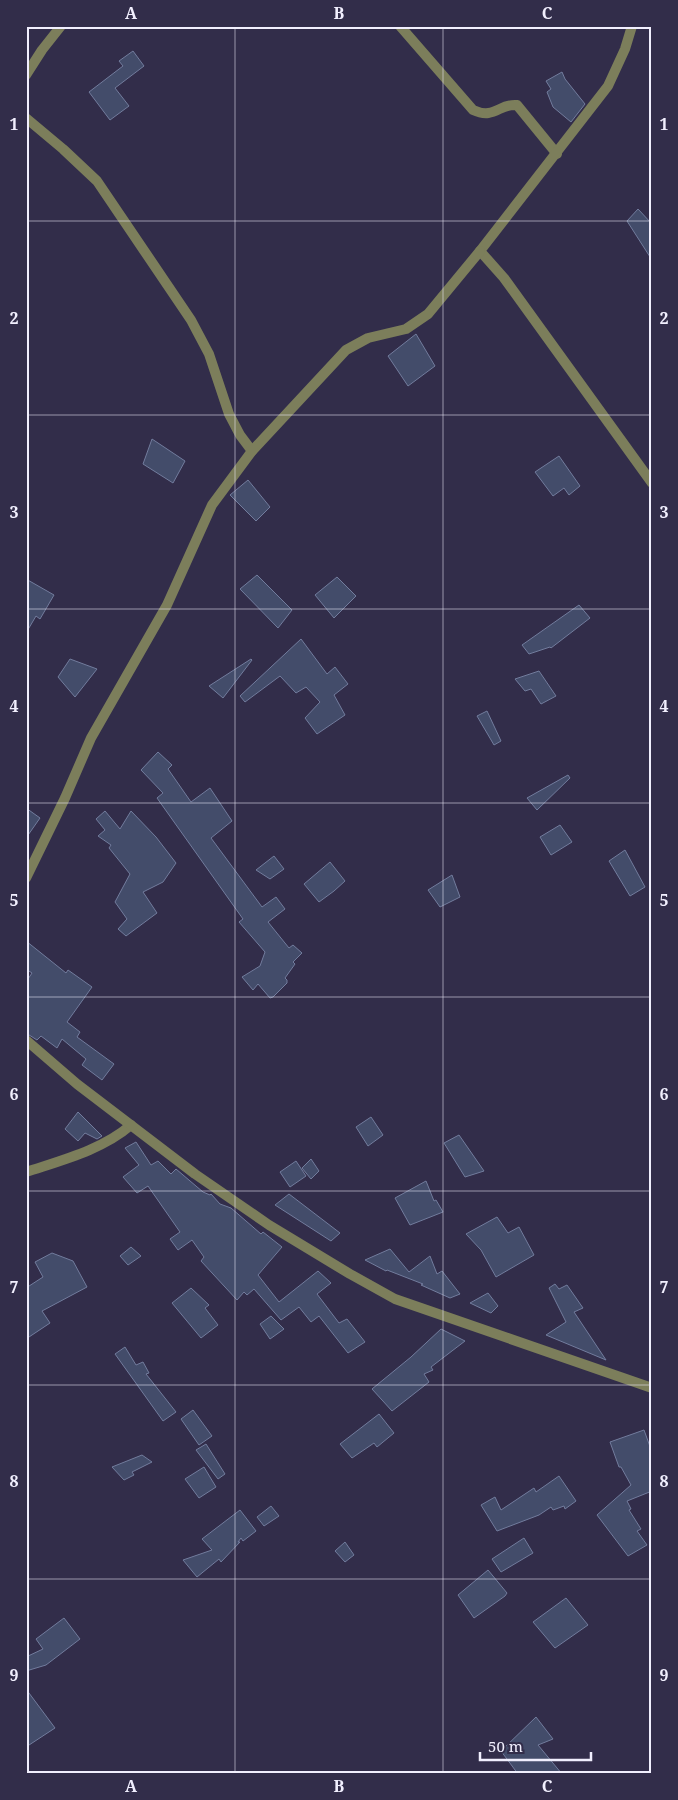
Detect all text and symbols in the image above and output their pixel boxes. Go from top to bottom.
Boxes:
text: A [125,2,138,24]
text: B [334,2,345,24]
text: C [542,2,553,24]
text: 1 [9,113,19,135]
text: 1 [659,113,669,135]
text: 2 [9,307,19,329]
text: 2 [659,307,669,329]
text: 3 [9,501,19,523]
text: 3 [659,501,669,523]
text: 4 [9,695,19,717]
text: 4 [659,695,669,717]
text: 5 [9,889,19,911]
text: 5 [659,889,669,911]
text: 6 [9,1083,19,1105]
text: 6 [659,1083,669,1105]
text: 7 [9,1276,19,1298]
text: 7 [659,1276,669,1298]
text: 8 [9,1470,19,1492]
text: 8 [659,1470,669,1492]
text: 9 [9,1664,19,1686]
text: 9 [659,1664,669,1686]
scale bar [480,1730,592,1762]
text: 50 m [488,1736,523,1756]
text: A [125,1775,138,1797]
text: B [334,1775,345,1797]
text: C [542,1775,553,1797]

